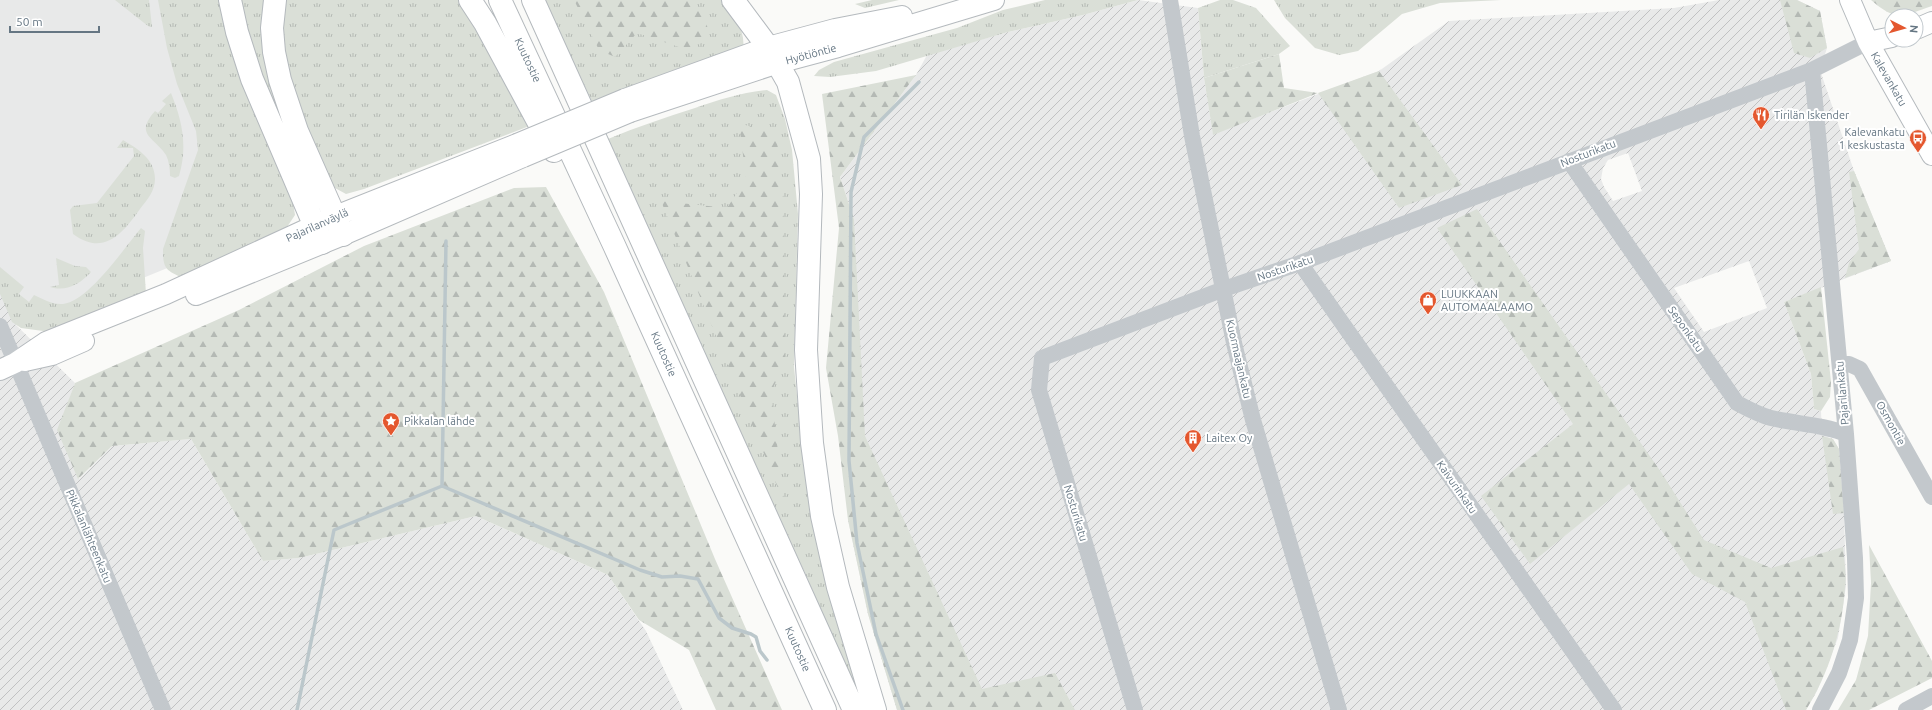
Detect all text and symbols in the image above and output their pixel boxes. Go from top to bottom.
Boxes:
scale bar [10,8,99,34]
north arrow [1884,8,1924,48]
text: 50 m [16,15,43,28]
text: N [1908,24,1920,34]
street label: Kuutostie [512,36,544,84]
street label: Hyötiöntie [784,41,838,67]
street label: Kalevankatu [1869,50,1909,108]
restaurant icon: Tirilän Iskender [1751,105,1771,130]
place label: Tirilän Iskender [1774,109,1850,121]
place label: Kalevankatu 1 keskustasta [1839,126,1905,151]
bus stop icon: Kalevankatu 1 keskustasta [1908,128,1928,153]
street label: Nosturikatu [1559,137,1617,169]
street label: Pajarilanväylä [284,206,350,244]
street label: Nosturikatu [1255,253,1315,283]
place label: LUUKKAAN AUTOMAALAAMO [1441,288,1533,313]
shop icon: LUUKKAAN AUTOMAALAAMO [1418,290,1438,315]
street label: Seponkatu [1666,304,1706,354]
street label: Kuormaajankatu [1224,318,1254,400]
street label: Kuutostie [649,330,679,378]
street label: Pajarilankatu [1833,361,1851,425]
street label: Osmontie [1874,399,1908,447]
place icon: Pikkalan lähde [381,411,401,436]
place label: Pikkalan lähde [404,415,475,427]
building icon: Laitex Oy [1183,428,1203,453]
place label: Laitex Oy [1206,432,1253,444]
street label: Kaivurinkatu [1434,458,1480,516]
street label: Nosturikatu [1062,483,1090,543]
street label: Pikkalanlähteenkatu [64,488,114,584]
street label: Kuutostie [783,625,813,673]

